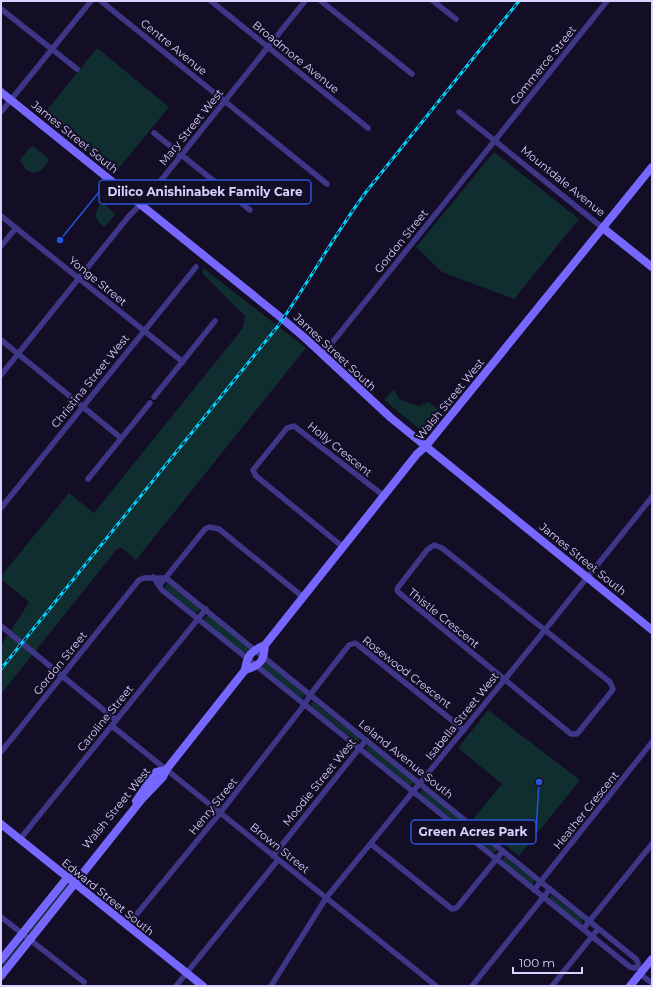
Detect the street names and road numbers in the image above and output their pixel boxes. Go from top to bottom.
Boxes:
street label: Centre Avenue [138,16,210,78]
street label: Broadmore Avenue [250,18,342,96]
street label: Commerce Street [507,22,579,107]
street label: Mary Street West [156,85,226,168]
street label: James Street South [28,97,121,176]
street label: Mountdale Avenue [518,143,608,220]
street label: Gordon Street [371,206,431,276]
street label: Yonge Street [66,253,130,309]
street label: James Street South [290,309,379,394]
street label: Christina Street West [48,331,132,431]
street label: Walsh Street West [413,355,488,443]
street label: Holly Crescent [305,419,376,480]
street label: James Street South [536,519,629,598]
street label: Thistle Crescent [405,585,483,651]
street label: Gordon Street [30,628,90,698]
street label: Rosewood Crescent [360,633,455,711]
street label: Isabella Street West [422,669,502,763]
street label: Caroline Street [74,682,136,754]
street label: Leland Avenue South [356,717,456,801]
street label: Moodie Street West [279,735,359,829]
street label: Walsh Street West [79,764,154,852]
street label: Heather Crescent [550,768,622,852]
street label: Henry Street [186,774,241,837]
street label: Brown Street [247,820,313,877]
street label: Edward Street South [59,856,157,938]

